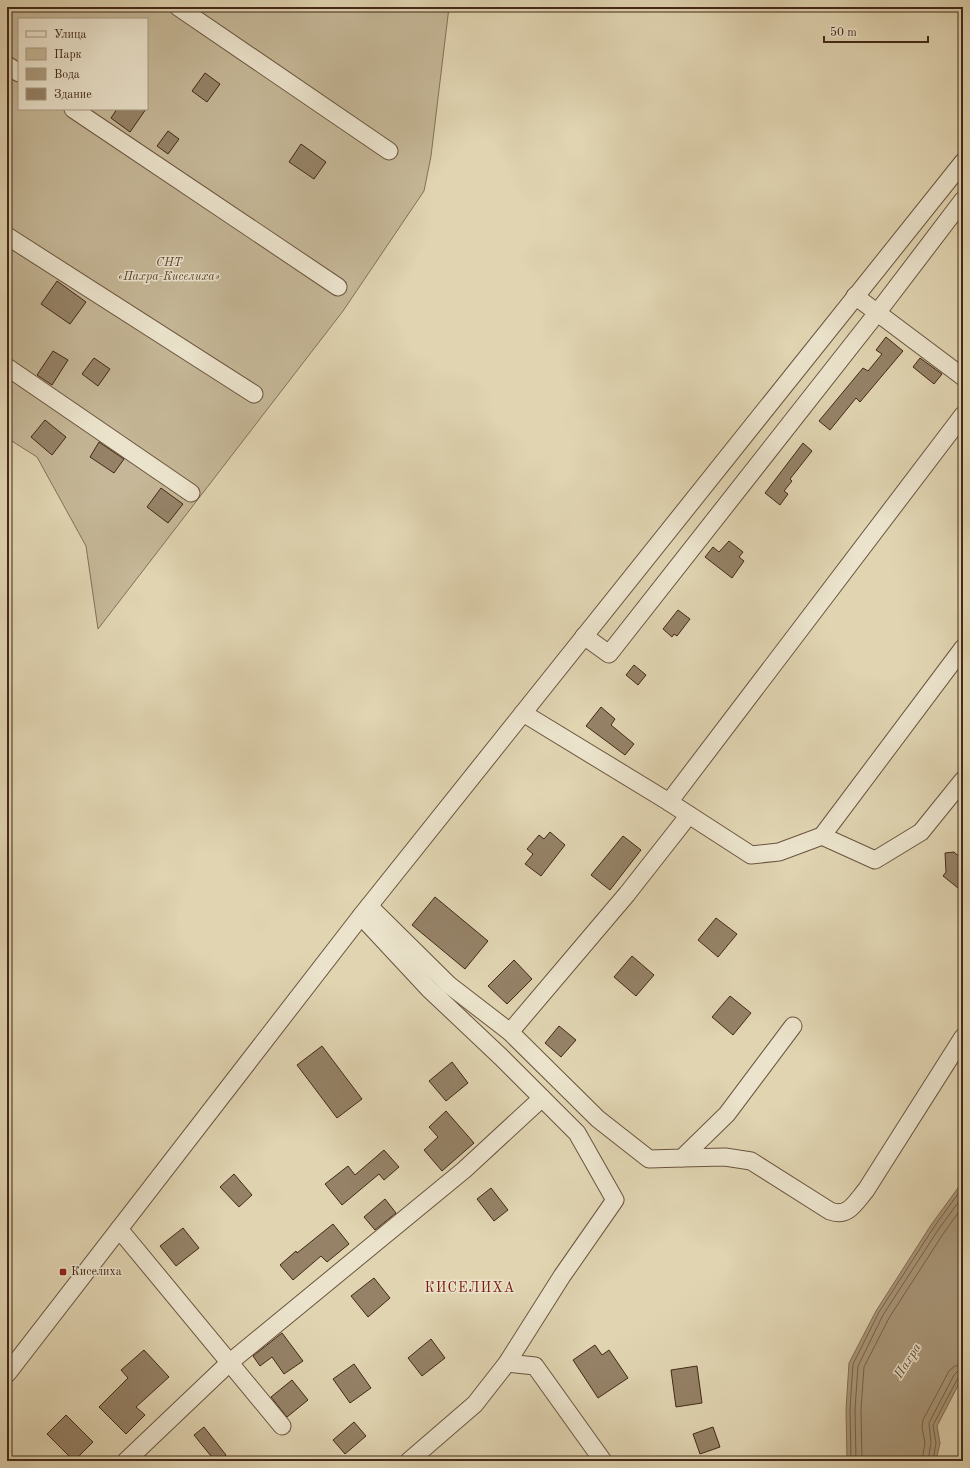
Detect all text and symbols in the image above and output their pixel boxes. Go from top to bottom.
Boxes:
legend [18,18,148,110]
scale bar [824,18,928,44]
text: 50 m [830,26,857,39]
text: Улица [54,29,87,41]
text: Парк [54,49,82,61]
text: Вода [54,69,80,81]
text: Здание [54,89,92,101]
park label: СНТ «Пахра-Киселиха» [118,257,220,283]
place label: Киселиха [71,1266,122,1278]
marker: Киселиха [58,1267,68,1277]
district label: КИСЕЛИХА [425,1281,515,1295]
water label: Пахра [892,1341,924,1382]

